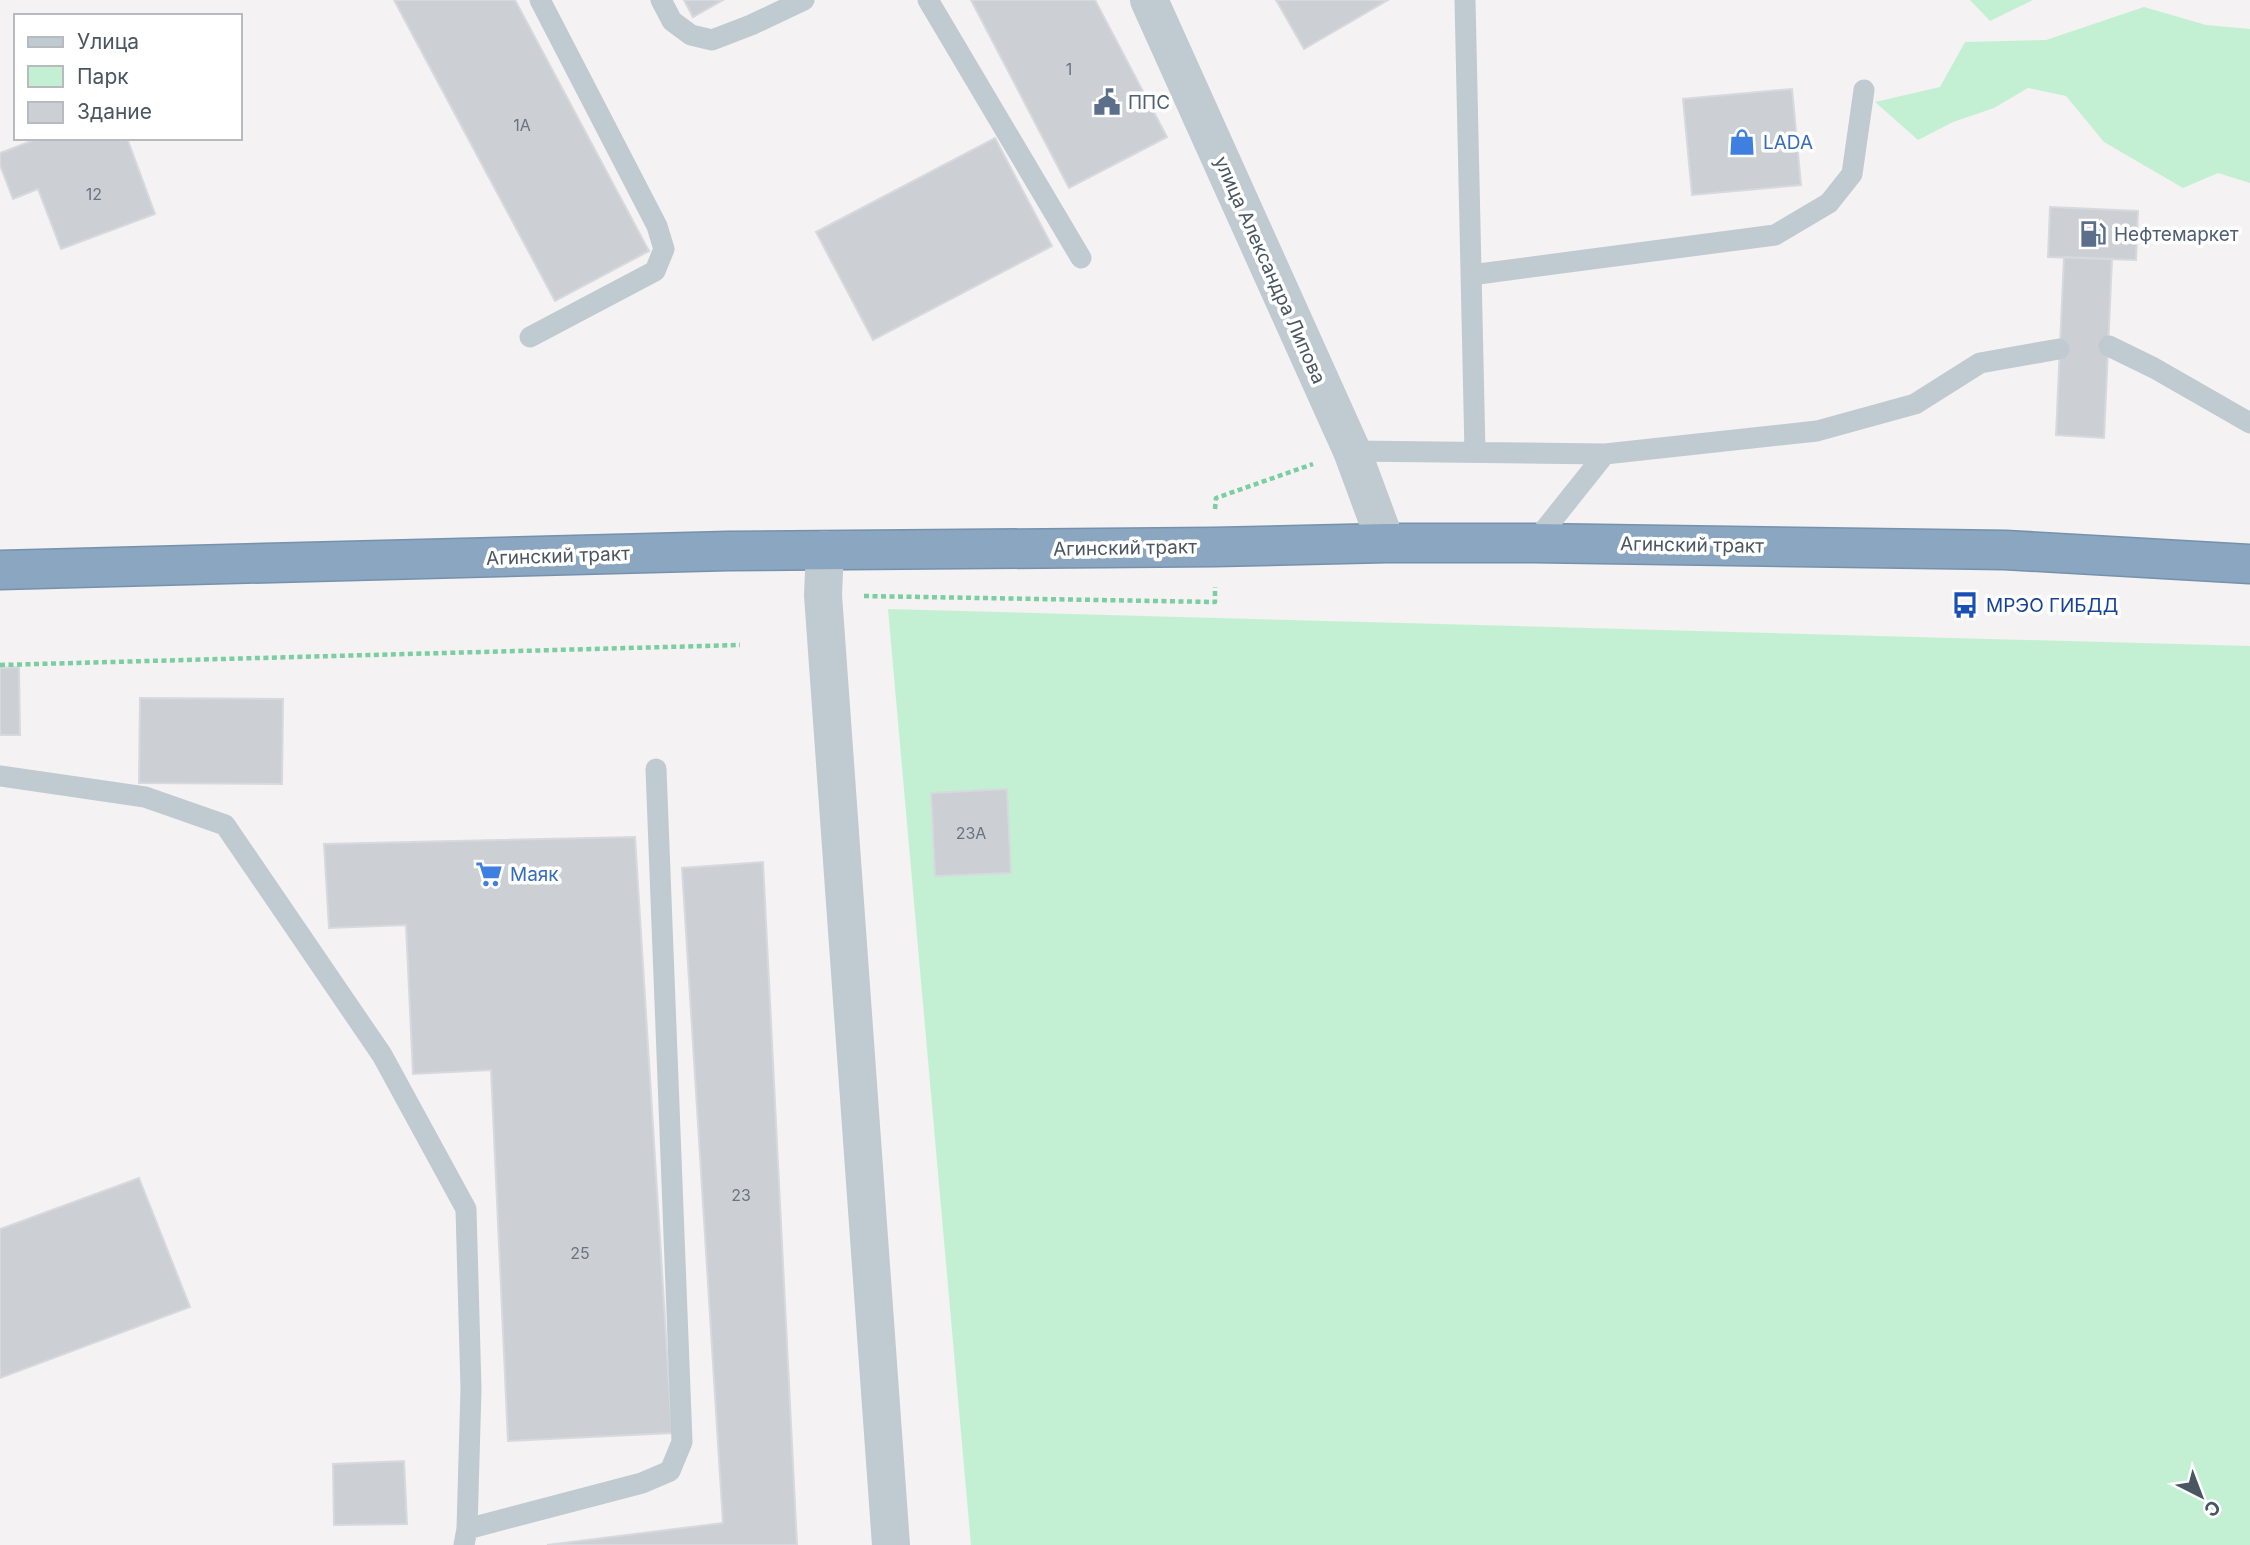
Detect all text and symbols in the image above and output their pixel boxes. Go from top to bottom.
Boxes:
legend [14,14,242,140]
text: Улица [77,29,139,54]
house number: 1 [1066,59,1072,79]
text: Парк [77,64,129,89]
public building icon: ППС [1092,87,1122,117]
place label: ППС [1128,91,1170,114]
text: Здание [77,99,152,124]
house number: 1А [513,115,531,135]
shop icon: LADA [1727,127,1757,157]
place label: LADA [1763,131,1813,154]
street label: улица Александра Липова [1209,153,1331,387]
house number: 12 [86,184,102,204]
fuel station icon: Нефтемаркет [2078,219,2108,249]
place label: Нефтемаркет [2114,223,2239,246]
street label: Агинский тракт [1620,532,1764,558]
street label: Агинский тракт [1053,535,1197,561]
street label: Агинский тракт [486,542,630,570]
bus stop icon: МРЭО ГИБДД [1950,590,1980,620]
place label: МРЭО ГИБДД [1986,594,2118,617]
house number: 23А [956,823,986,843]
supermarket icon: Маяк [474,859,504,889]
place label: Маяк [510,863,559,886]
house number: 23 [731,1185,751,1205]
house number: 25 [570,1243,590,1263]
north arrow [2166,1461,2236,1531]
text: С [2199,1495,2225,1522]

